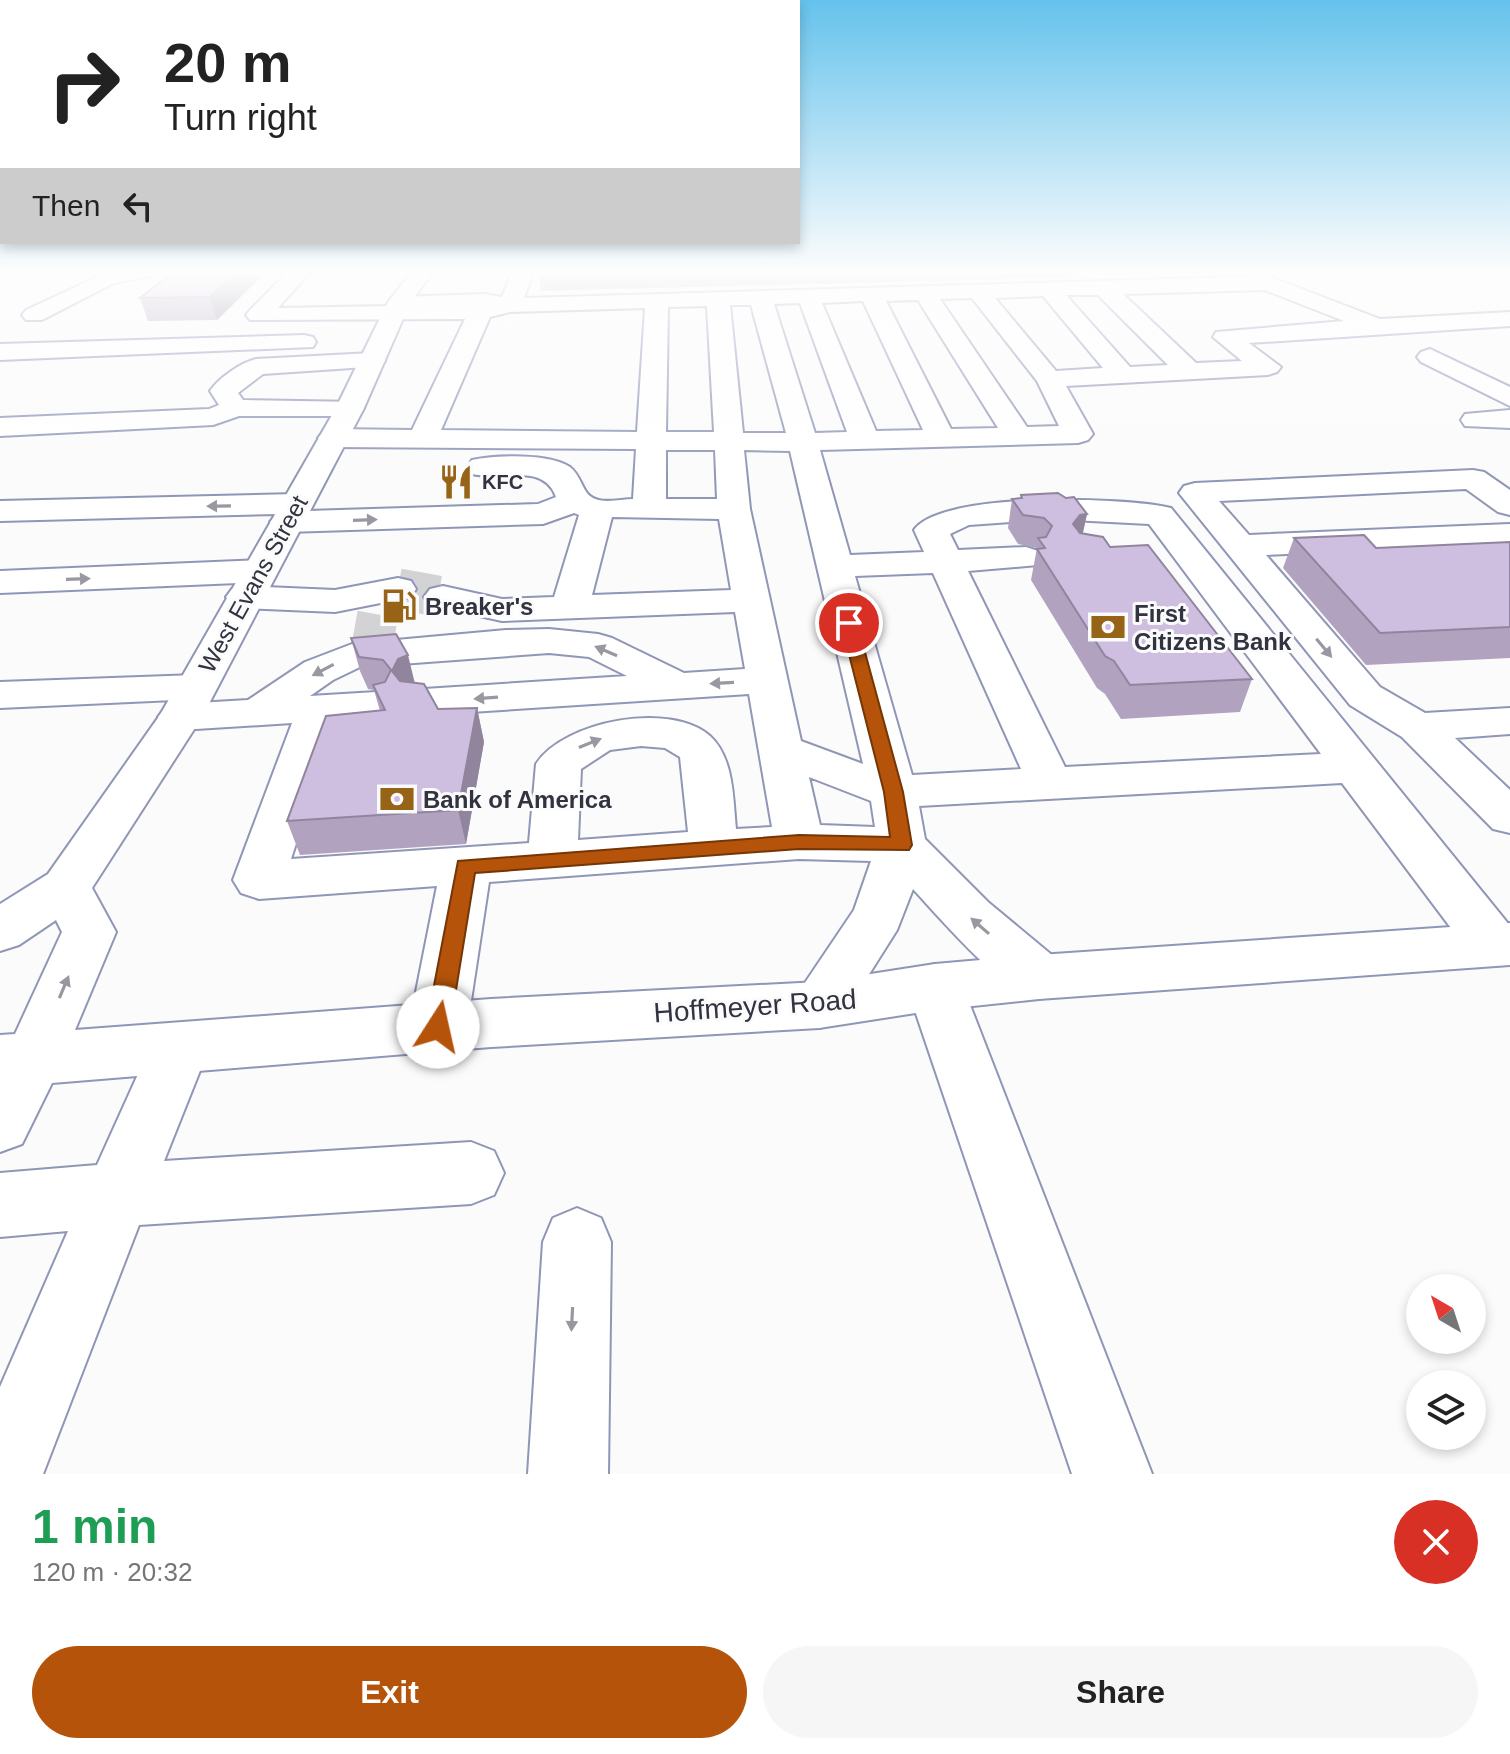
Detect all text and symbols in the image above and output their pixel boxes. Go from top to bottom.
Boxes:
text: 20 m [164,31,292,94]
icon: right [32,32,136,136]
text: Turn right [164,97,317,138]
icon: left [116,184,160,228]
text: Then [32,189,100,222]
restaurant icon: KFC [437,463,475,501]
place label: KFC [482,471,523,493]
street label: West Evans Street [193,490,313,677]
one-way arrow [206,500,231,512]
one-way arrow [353,513,378,526]
one-way arrow [66,572,91,585]
fuel station icon: Breaker's [380,587,418,625]
pin [815,589,883,657]
place label: Breaker's [425,593,533,620]
place label: First Citizens Bank [1134,600,1292,655]
icon: arrive [827,601,871,645]
bank icon: First Citizens Bank [1089,608,1127,646]
one-way arrow [1315,637,1332,657]
one-way arrow [594,644,618,657]
one-way arrow [312,663,335,676]
one-way arrow [709,676,734,689]
one-way arrow [473,692,498,705]
one-way arrow [579,736,603,749]
bank icon: Bank of America [378,780,416,818]
place label: Bank of America [423,786,612,813]
one-way arrow [970,917,990,935]
one-way arrow [58,975,71,999]
street label: Hoffmeyer Road [652,983,858,1029]
position arrow [396,985,480,1069]
north arrow [1406,1274,1486,1354]
map controls [1406,1274,1486,1450]
one-way arrow [565,1307,578,1332]
button: layers [1406,1370,1486,1450]
text: 1 min [32,1500,157,1553]
button: close [1394,1500,1478,1584]
text: 120 m · 20:32 [32,1557,192,1587]
button: Exit [32,1646,747,1738]
button: Share [763,1646,1478,1738]

